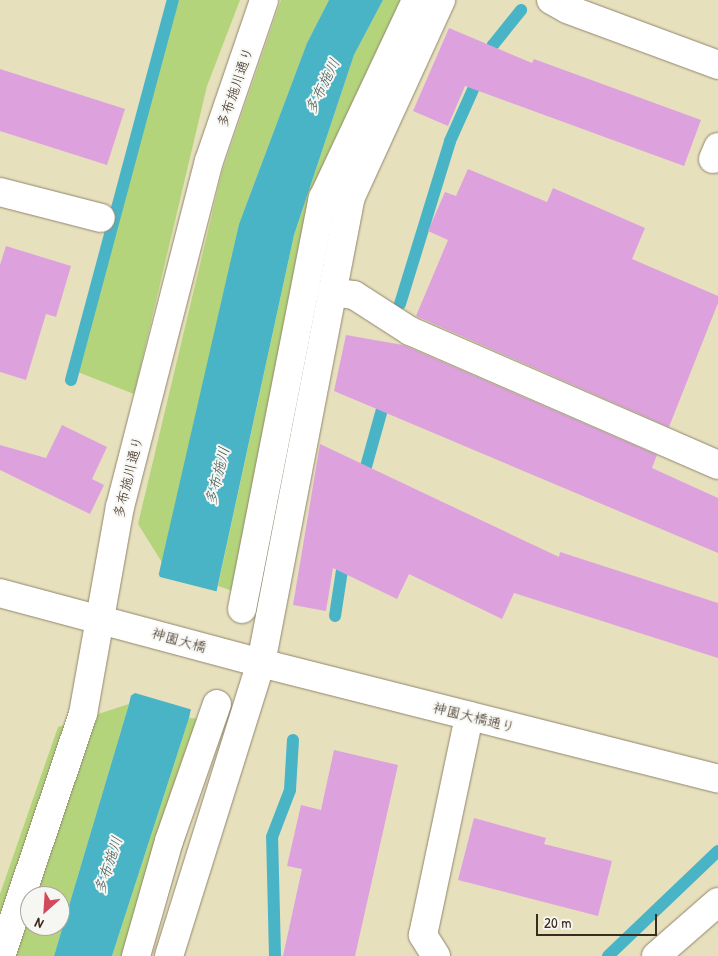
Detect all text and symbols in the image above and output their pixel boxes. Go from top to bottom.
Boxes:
street label: 多布施川通り [213,45,257,129]
water label: 多布施川 [301,55,343,117]
street label: 多布施川通り [110,434,146,520]
water label: 多布施川 [201,445,233,507]
street label: 神園大橋 [150,624,208,656]
street label: 神園大橋通り [431,699,517,735]
water label: 多布施川 [90,834,126,896]
north arrow [20,886,70,936]
scale bar [538,904,659,936]
text: 20 m [544,912,571,933]
text: N [31,914,46,934]

